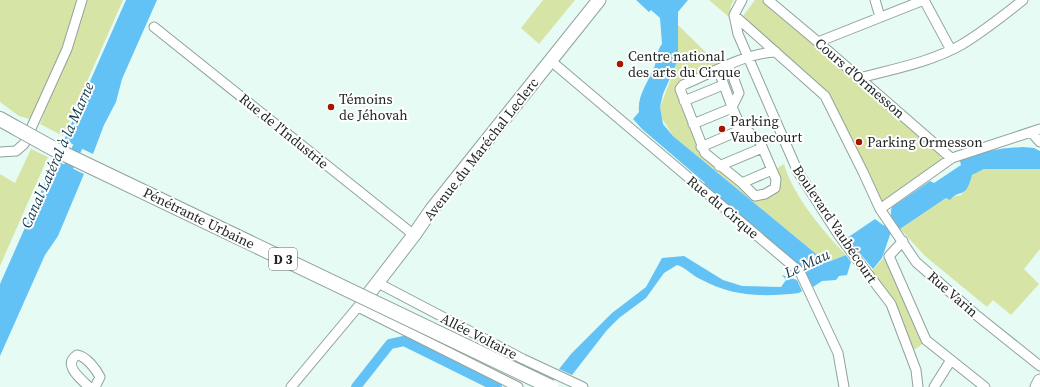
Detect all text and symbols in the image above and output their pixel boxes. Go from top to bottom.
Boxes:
street label: Cours d'Ormesson [811,33,910,123]
place label: Centre national des arts du Cirque [628,46,741,82]
marker: Centre national des arts du Cirque [615,59,625,69]
street label: Avenue du Maréchal Leclerc [419,73,543,225]
water label: Canal Latéral à la Marne [15,79,99,231]
street label: Rue de l'Industrie [235,89,333,173]
place label: Témoins de Jéhovah [339,89,408,125]
marker: Témoins de Jéhovah [326,102,336,112]
place label: Parking Vaubecourt [730,111,803,147]
marker: Parking Vaubecourt [717,124,727,134]
place label: Parking Ormesson [867,132,983,152]
marker: Parking Ormesson [854,137,864,147]
street label: Boulevard Vaubécourt [788,161,882,287]
street label: Rue du Cirque [683,171,763,243]
street label: Pénétrante Urbaine [140,182,258,254]
water label: Le Mau [780,243,834,283]
road number: D 3 [269,248,297,270]
street label: Rue Varin [923,266,983,322]
street label: Allée Voltaire [437,308,521,364]

